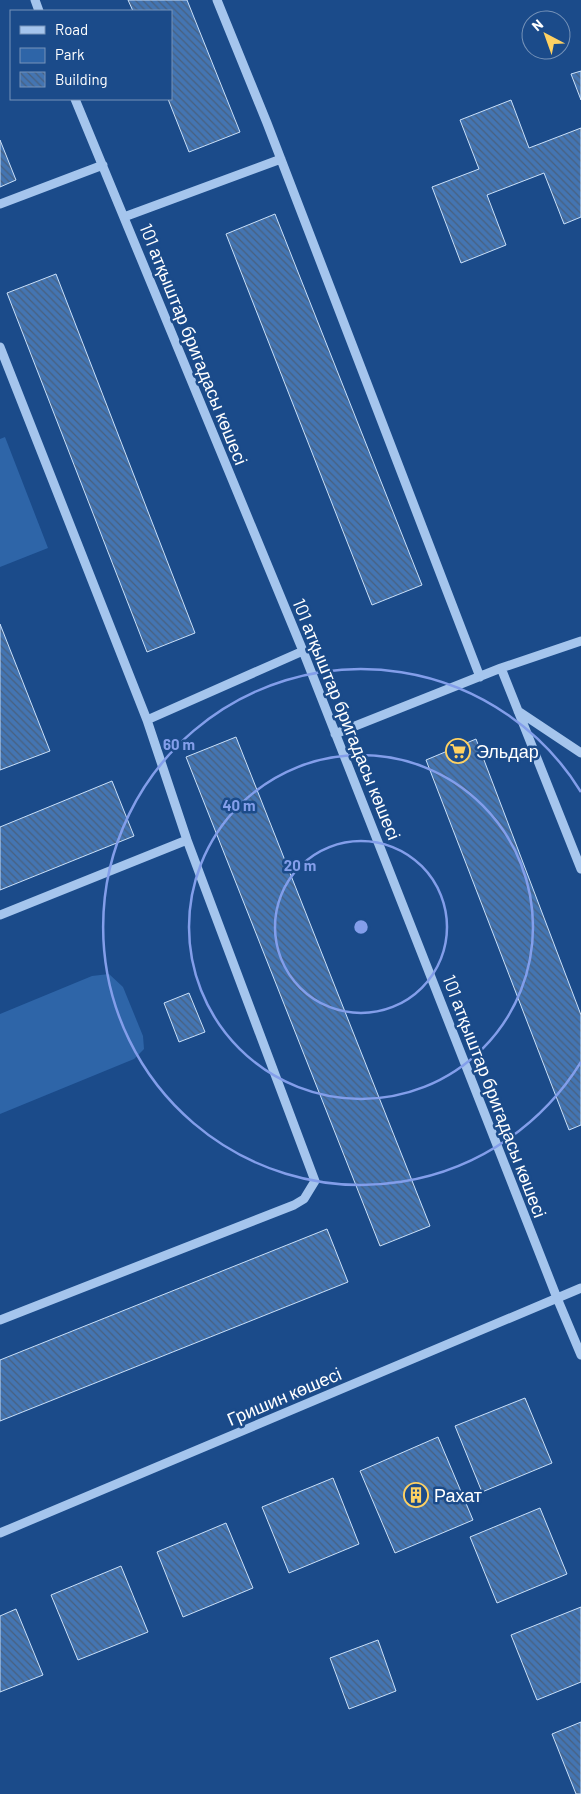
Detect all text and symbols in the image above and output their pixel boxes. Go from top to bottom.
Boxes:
legend [10,10,172,100]
north arrow [521,10,571,60]
text: N [528,15,546,34]
text: Road [55,20,88,38]
text: Park [55,45,85,63]
text: Building [55,70,108,88]
street label: 101 атқыштар бригадасы көшесі [135,220,253,468]
street label: 101 атқыштар бригадасы көшесі [288,595,406,843]
text: 60 m [163,735,195,753]
supermarket icon: Эльдар [445,738,471,764]
place label: Эльдар [476,740,539,762]
text: 40 m [222,796,256,814]
text: 20 m [284,856,316,874]
centre of rings [352,918,370,936]
street label: 101 атқыштар бригадасы көшесі [438,971,552,1221]
street label: Гришин көшесі [223,1362,345,1430]
building icon: Рахат [403,1482,429,1508]
place label: Рахат [434,1484,482,1506]

